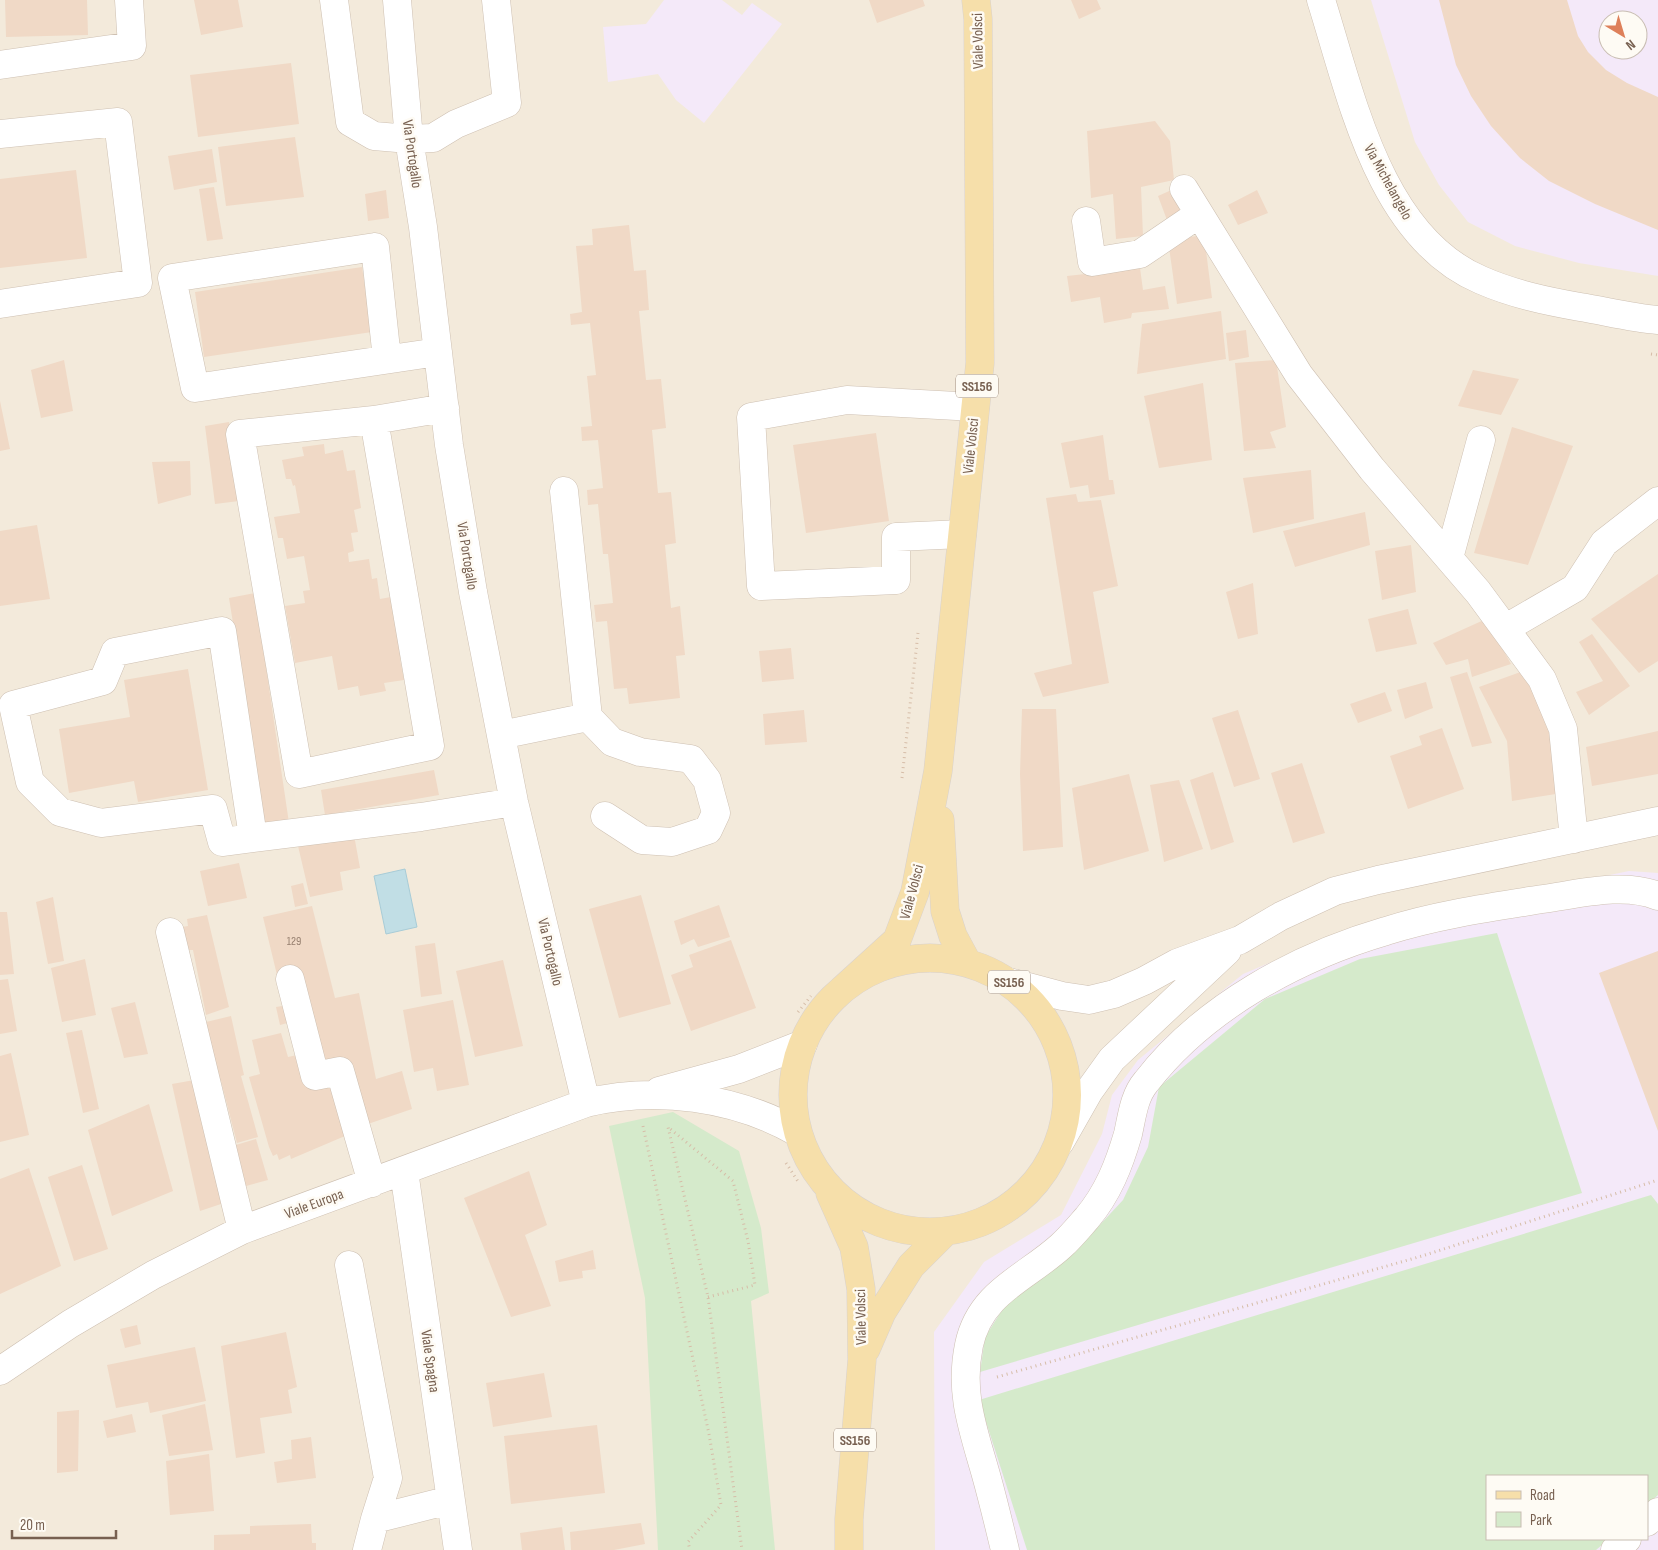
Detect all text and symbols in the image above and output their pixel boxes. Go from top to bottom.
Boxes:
north arrow [1598,10,1648,60]
street label: Viale Volsci [968,13,988,69]
text: N [1623,36,1639,54]
street label: Via Portogallo [398,119,426,189]
street label: Via Michelangelo [1359,141,1417,223]
road number: SS156 [956,374,998,398]
street label: Viale Volsci [959,417,983,475]
street label: Via Portogallo [452,521,482,591]
street label: Viale Volsci [896,862,928,922]
street label: Via Portogallo [533,916,567,988]
house number: 129 [287,934,301,949]
road number: SS156 [988,970,1030,994]
street label: Viale Europa [282,1185,346,1223]
street label: Viale Volsci [851,1289,871,1345]
street label: Viale Spagna [416,1328,444,1394]
road number: SS156 [834,1428,876,1452]
legend [1486,1475,1648,1540]
text: Road [1530,1486,1555,1505]
scale bar [12,1508,116,1540]
text: Park [1530,1511,1552,1530]
text: 20 m [20,1516,45,1535]

